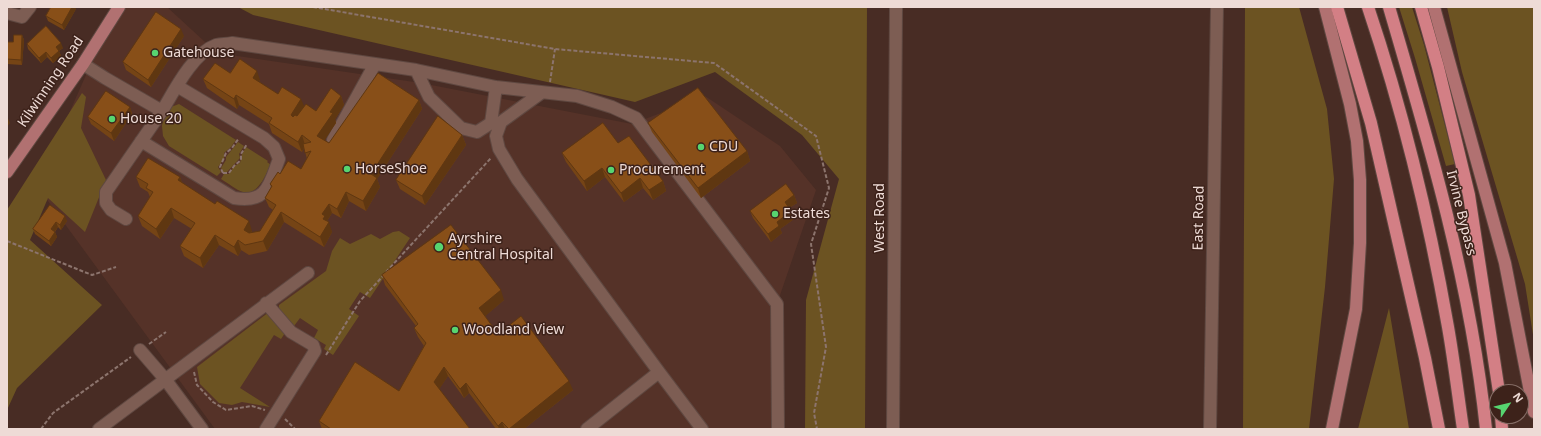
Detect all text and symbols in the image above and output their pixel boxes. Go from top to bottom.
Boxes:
street label: Kilwinning Road [14,33,88,131]
place label: Gatehouse [163,45,234,61]
marker: Gatehouse [150,48,160,58]
place label: House 20 [120,111,182,127]
marker: House 20 [107,114,117,124]
place label: CDU [709,139,738,155]
marker: CDU [696,142,706,152]
place label: HorseShoe [355,161,427,177]
place label: Procurement [619,162,705,178]
marker: HorseShoe [342,164,352,174]
marker: Procurement [606,165,616,175]
street label: Irvine Bypass [1442,168,1480,258]
street label: West Road [872,183,888,253]
street label: East Road [1190,186,1208,250]
place label: Estates [783,206,830,222]
marker: Estates [770,209,780,219]
place label: Ayrshire Central Hospital [448,231,553,264]
marker: Ayrshire Central Hospital [433,241,445,253]
place label: Woodland View [463,322,564,338]
marker: Woodland View [450,325,460,335]
north arrow [1489,384,1529,424]
text: N [1510,389,1527,405]

